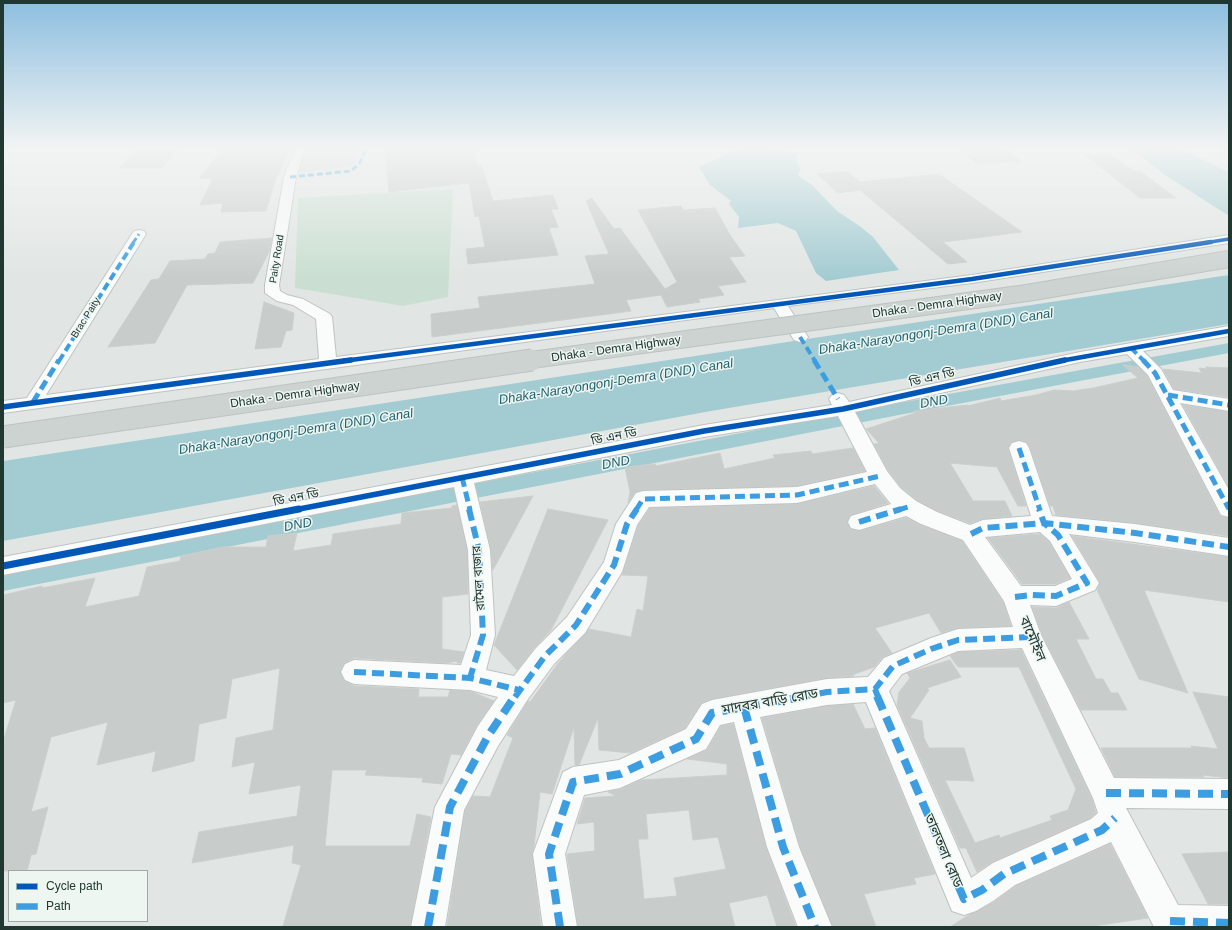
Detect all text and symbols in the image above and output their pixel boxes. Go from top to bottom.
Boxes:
street label: Paity Road [267,234,287,284]
street label: Dhaka - Demra Highway [871,289,1003,321]
street label: Brac Paity [69,295,103,341]
water label: Dhaka-Narayongonj-Demra (DND) Canal [818,306,1054,358]
street label: Dhaka - Demra Highway [550,333,682,365]
water label: Dhaka-Narayongonj-Demra (DND) Canal [498,356,734,408]
street label: ডি এন ডি [908,366,956,390]
street label: Dhaka - Demra Highway [229,379,361,411]
water label: DND [919,392,949,412]
water label: Dhaka-Narayongonj-Demra (DND) Canal [178,406,414,458]
street label: ডি এন ডি [590,426,638,448]
water label: DND [601,453,631,473]
street label: ডি এন ডি [272,487,320,509]
water label: DND [283,515,313,535]
street label: বামৈল বাজার [470,545,488,611]
street label: বামৌইল [1015,614,1049,664]
street label: মাদবর বাড়ি রোড [721,685,819,719]
street label: তালতলা রোড [920,811,966,891]
legend [8,870,148,922]
text: Cycle path [46,879,103,893]
text: Path [46,899,71,913]

